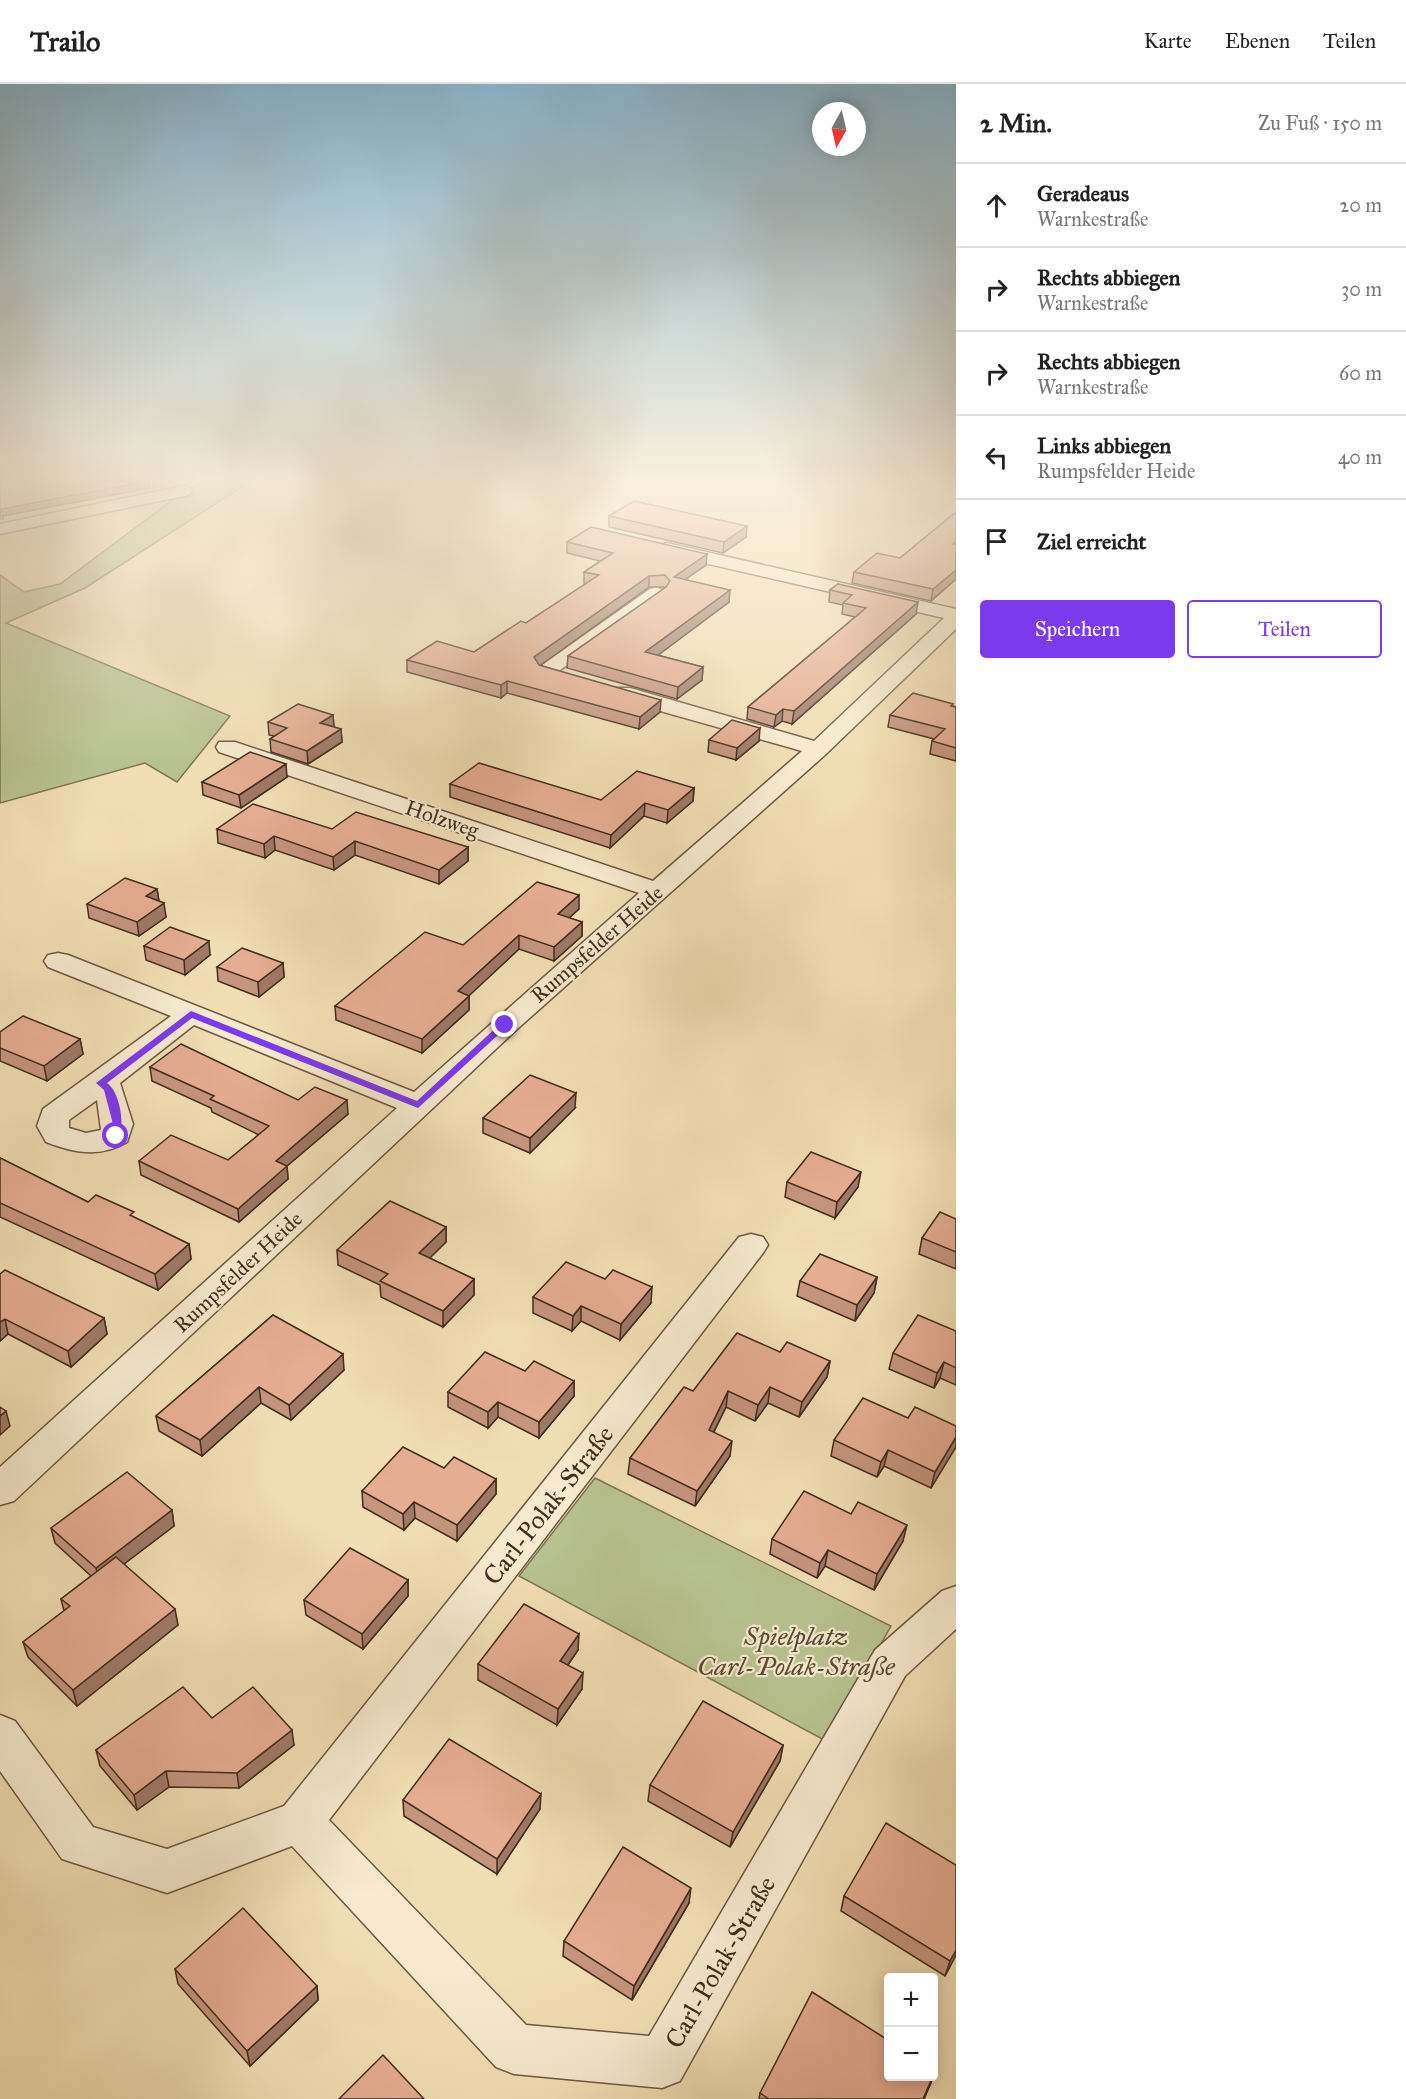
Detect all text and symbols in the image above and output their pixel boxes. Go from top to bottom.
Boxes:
text: Trailo [30,24,100,59]
text: Karte [1144,28,1192,54]
text: Ebenen [1225,28,1290,54]
text: Teilen [1323,28,1376,54]
north arrow [812,102,866,156]
text: 2 Min. [980,107,1052,139]
text: Zu Fuß · 150 m [1258,111,1382,135]
text: Geradeaus [1037,180,1129,207]
icon: ahead [980,189,1013,222]
text: 20 m [1339,193,1382,217]
text: Warnkestraße [1037,207,1148,231]
text: Rechts abbiegen [1037,264,1180,291]
icon: right [980,273,1013,306]
text: 30 m [1341,277,1382,301]
text: Warnkestraße [1037,291,1148,315]
text: Rechts abbiegen [1037,348,1180,375]
icon: right [980,357,1013,390]
text: 60 m [1339,361,1382,385]
text: Warnkestraße [1037,375,1148,399]
text: Links abbiegen [1037,432,1171,459]
icon: left [980,441,1013,474]
text: 40 m [1338,445,1382,469]
text: Rumpsfelder Heide [1037,459,1195,483]
icon: arrive [980,525,1013,558]
text: Ziel erreicht [1037,528,1146,555]
button: Speichern [980,600,1175,658]
button: Teilen [1187,600,1382,658]
street label: Holzweg [402,794,482,844]
street label: Rumpsfelder Heide [526,880,668,1008]
route end [491,1011,517,1037]
route start [102,1122,128,1148]
street label: Rumpsfelder Heide [168,1206,308,1338]
street label: Carl-Polak-Straße [476,1419,620,1591]
park label: Spielplatz Carl-Polak-Straße [697,1620,896,1682]
street label: Carl-Polak-Straße [658,1870,782,2054]
map controls [884,1973,938,2081]
button: + [884,1973,938,2027]
button: − [884,2027,938,2081]

